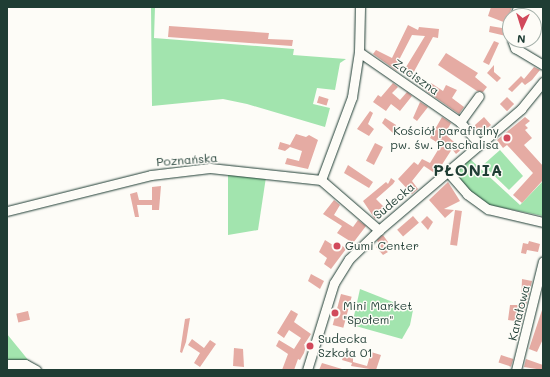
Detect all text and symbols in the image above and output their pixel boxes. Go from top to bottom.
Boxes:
north arrow [502,8,542,48]
text: N [517,32,526,47]
street label: Zaciszna [390,56,442,98]
place label: Kościół parafialny pw. św. Paschalisa [390,124,499,152]
marker: Kościół parafialny pw. św. Paschalisa [502,133,512,143]
street label: Poznańska [156,151,218,169]
district label: PŁONIA [433,160,503,180]
street label: Sudecka [371,180,417,222]
place label: Gumi Center [345,239,419,253]
marker: Gumi Center [332,241,342,251]
street label: Kanałowa [505,284,533,342]
place label: Mini Market "Społem" [343,299,413,327]
marker: Mini Market "Społem" [330,308,340,318]
place label: Sudecka Szkoła 01 [318,332,373,360]
marker: Sudecka Szkoła 01 [305,341,315,351]

